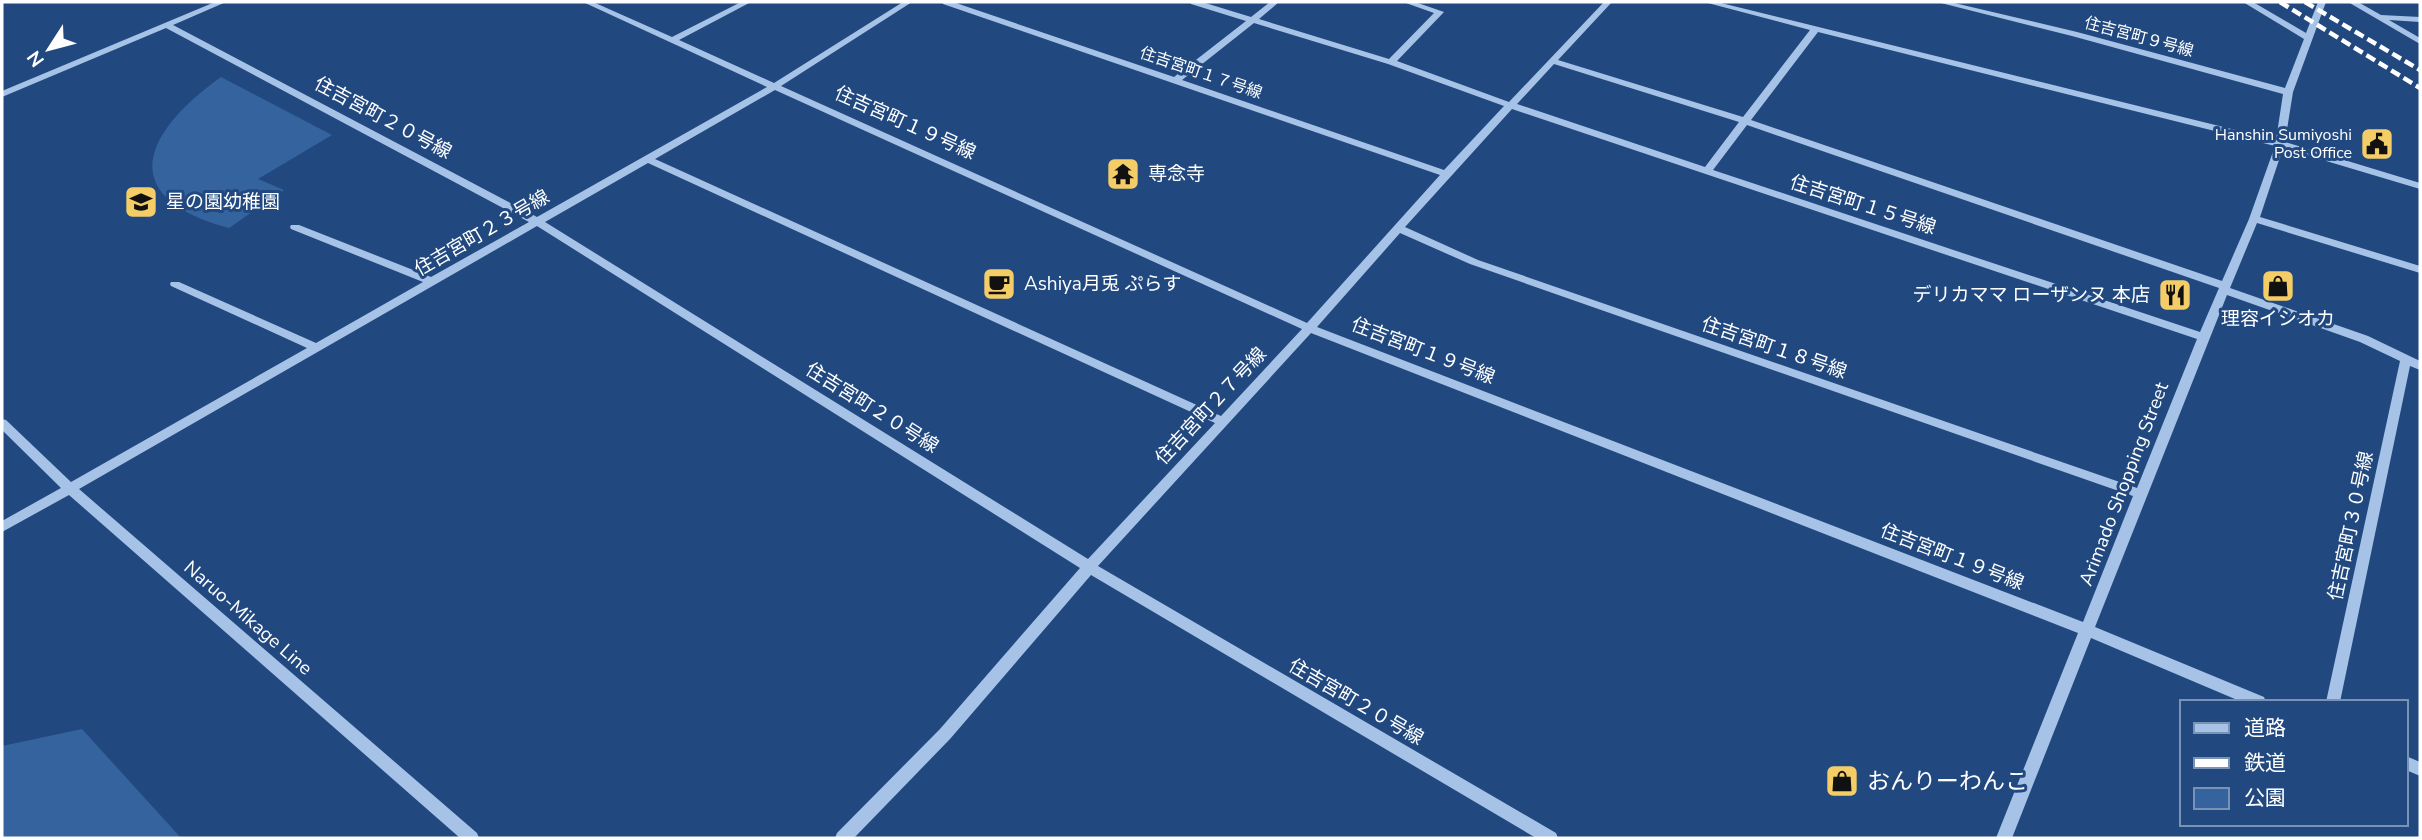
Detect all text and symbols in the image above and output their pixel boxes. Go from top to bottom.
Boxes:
street label: 住吉宮町９号線 [2082,12,2196,62]
north arrow [14,14,84,84]
street label: 住吉宮町１７号線 [1137,42,1265,104]
text: N [21,45,51,72]
street label: 住吉宮町２０号線 [310,71,456,165]
street label: 住吉宮町１９号線 [830,80,980,166]
place label: Hanshin Sumiyoshi Post Office [2215,124,2352,164]
public building icon: Hanshin Sumiyoshi Post Office [2358,125,2396,163]
temple icon: 専念寺 [1104,155,1142,193]
place label: 専念寺 [1148,161,1205,187]
street label: 住吉宮町１５号線 [1787,169,1939,241]
school or university icon: 星の園幼稚園 [122,183,160,221]
street label: 住吉宮町２３号線 [410,184,554,282]
place label: 星の園幼稚園 [166,189,280,215]
cafe icon: Ashiya月兎 ぷらす [980,265,1018,303]
shop icon: 理容イシオカ [2259,267,2297,305]
place label: Ashiya月兎 ぷらす [1024,271,1181,297]
restaurant icon: デリカママ ローザンヌ 本店 [2156,276,2194,314]
place label: デリカママ ローザンヌ 本店 [1913,282,2150,308]
place label: 理容イシオカ [2221,306,2335,332]
street label: 住吉宮町１８号線 [1698,311,1850,385]
street label: 住吉宮町１９号線 [1347,312,1499,390]
street label: 住吉宮町２７号線 [1150,342,1272,470]
street label: 住吉宮町２０号線 [801,357,943,459]
street label: Arimado Shopping Street [2073,378,2175,590]
street label: 住吉宮町３０号線 [2322,449,2380,603]
street label: 住吉宮町１９号線 [1876,518,2028,596]
street label: Naruo-Mikage Line [178,555,318,681]
street label: 住吉宮町２０号線 [1284,653,1428,751]
legend [2180,700,2408,826]
text: 道路 [2244,714,2286,742]
text: 鉄道 [2244,749,2286,777]
shop icon: おんりーわんこ [1823,762,1861,800]
place label: おんりーわんこ [1867,766,2028,797]
text: 公園 [2244,784,2286,812]

